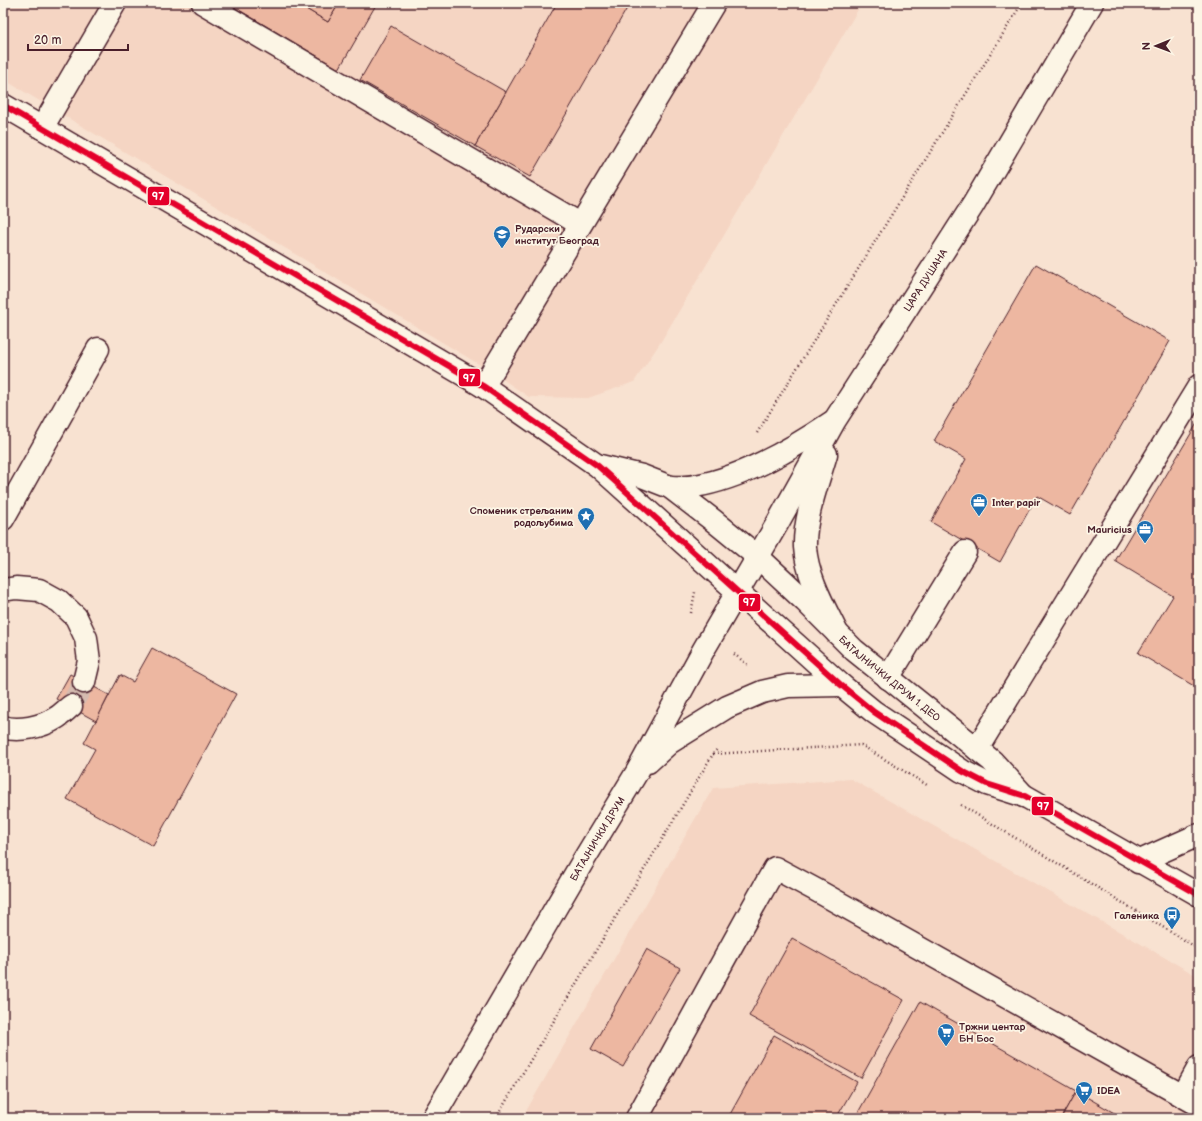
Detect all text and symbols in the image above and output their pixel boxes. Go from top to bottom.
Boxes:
scale bar [28,26,128,52]
north arrow [1136,26,1176,66]
text: 20 m [34,33,61,48]
text: N [1140,42,1153,50]
line badge: 97 [147,186,170,206]
text: 97 [152,190,164,203]
place label: Рударски институт Београд [515,223,599,247]
school or university icon: Рударски институт Београд [492,224,512,249]
street label: ЦАРА ДУШАНА [901,246,951,314]
line badge: 97 [458,368,481,387]
text: 97 [463,372,475,385]
office icon: Inter papir [969,492,989,517]
place label: Inter papir [992,497,1041,509]
place label: Споменик стрељаним родољубима [470,505,573,529]
place icon: Споменик стрељаним родољубима [576,506,596,531]
office icon: Mauricius [1135,519,1155,544]
place label: Mauricius [1087,524,1132,536]
line badge: 97 [738,593,761,612]
text: 97 [743,596,755,609]
street label: БАТАЈНИЧКИ ДРУМ 1. ДЕО [836,633,943,724]
street label: БАТАЈНИЧКИ ДРУМ [568,795,628,883]
line badge: 97 [1031,796,1054,816]
text: 97 [1037,800,1049,813]
bus stop icon: Галеника [1162,905,1182,930]
place label: Галеника [1114,910,1159,922]
place label: Тржни центар БН Бос [959,1021,1026,1045]
supermarket icon: Тржни центар БН Бос [936,1022,956,1047]
supermarket icon: IDEA [1074,1080,1094,1105]
place label: IDEA [1097,1085,1121,1097]

